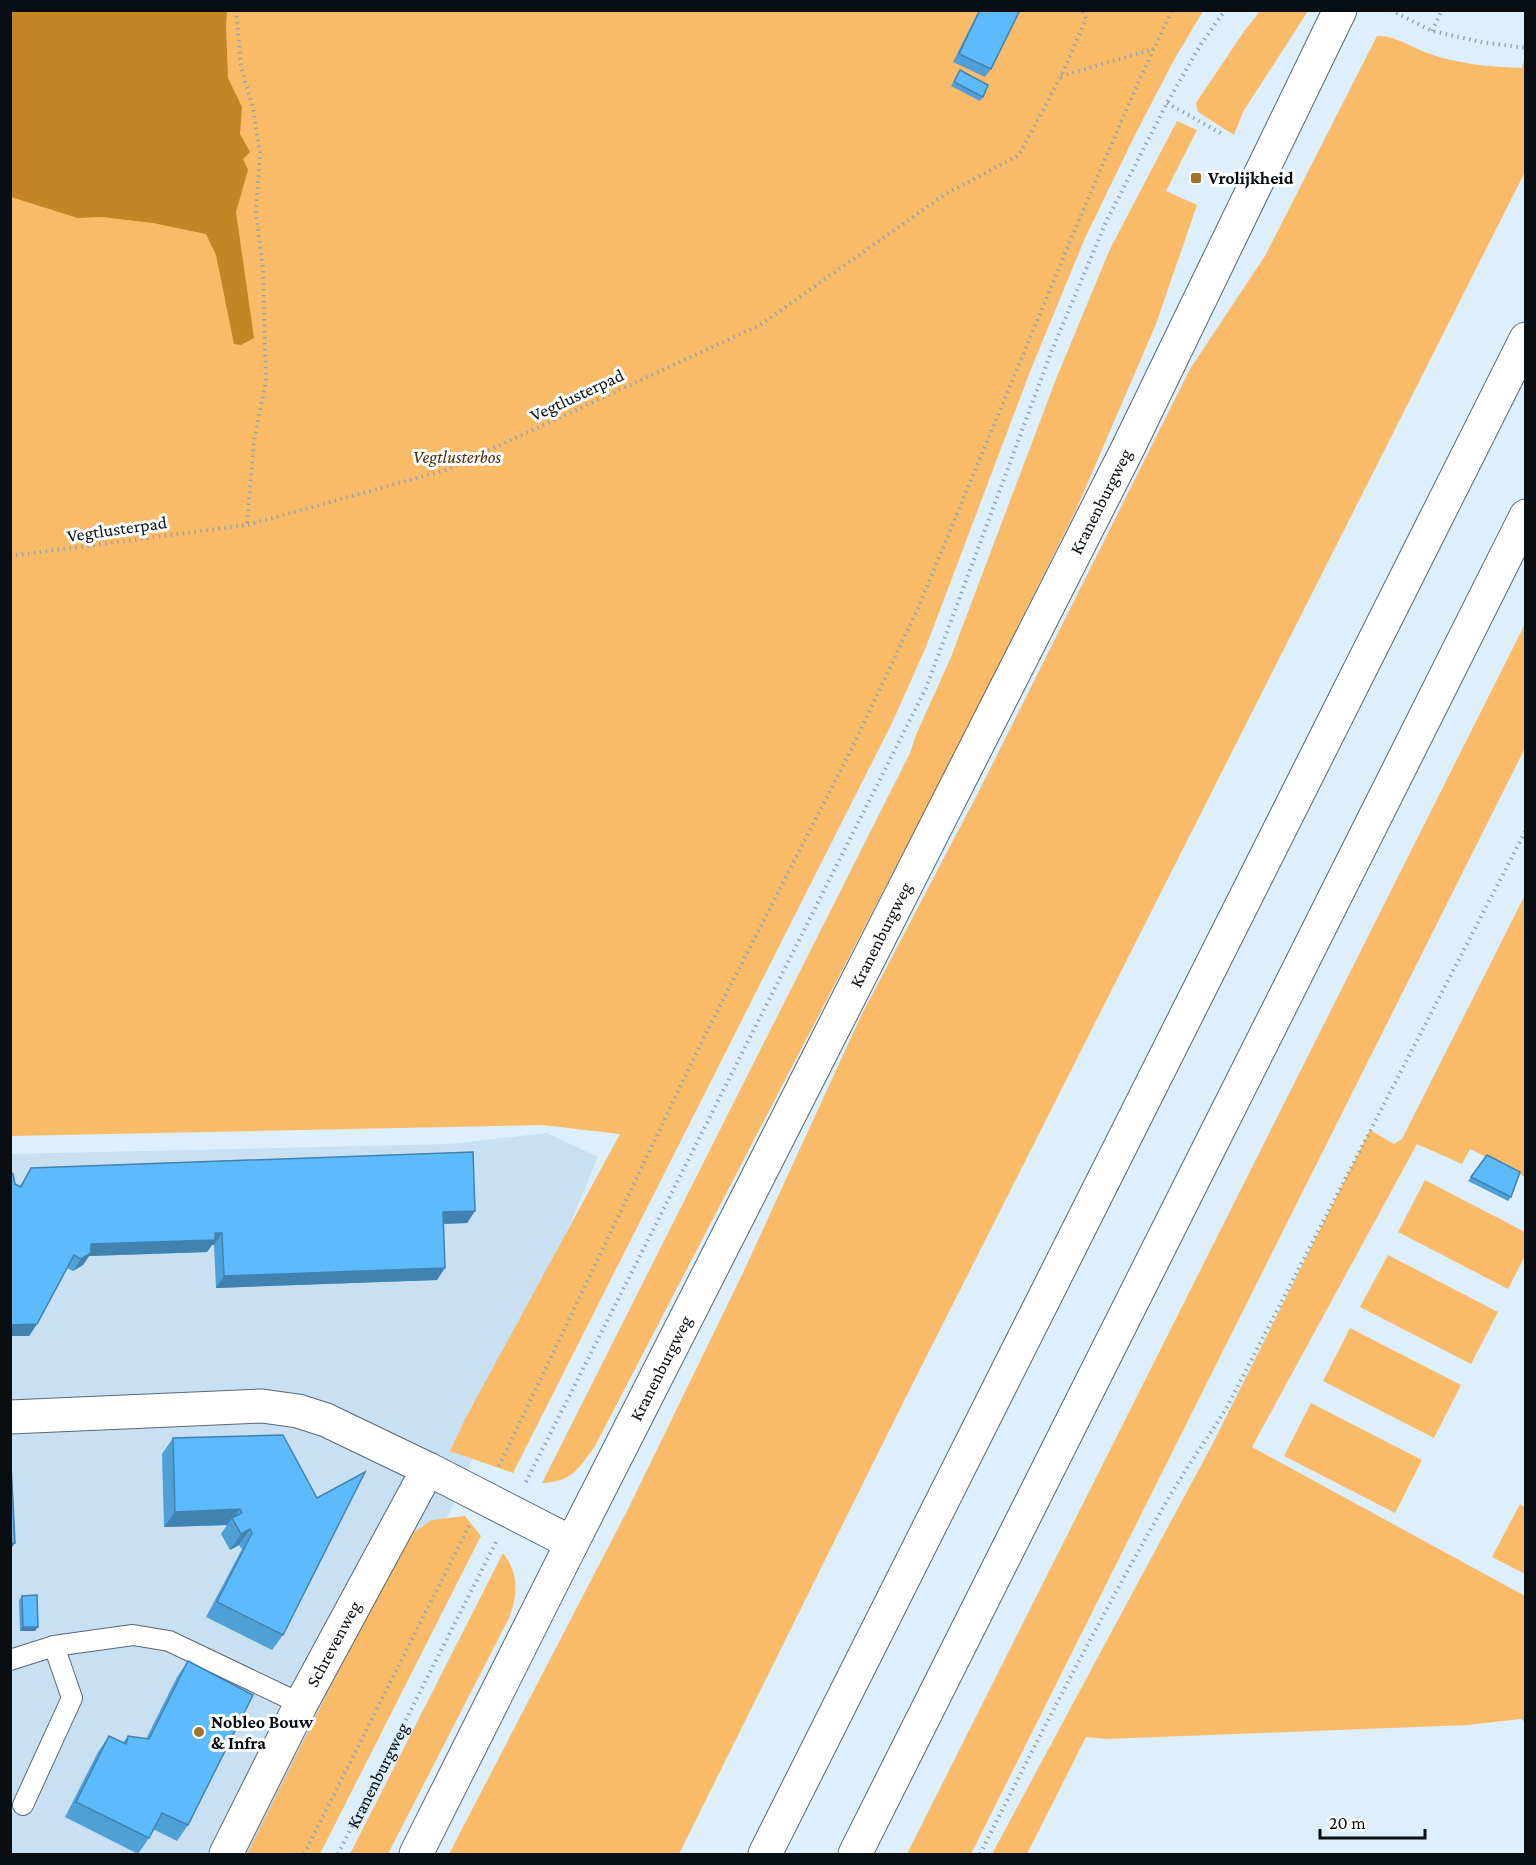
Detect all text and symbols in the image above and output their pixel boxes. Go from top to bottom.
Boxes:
place label: Vrolijkheid [1207,168,1294,189]
marker: Vrolijkheid [1189,171,1203,185]
street label: Vegtlusterpad [527,364,627,425]
street label: Kranenburgweg [1066,445,1136,557]
park label: Vegtlusterbos [413,447,502,467]
street label: Vegtlusterpad [66,512,169,546]
street label: Kranenburgweg [846,879,916,991]
street label: Kranenburgweg [626,1312,696,1424]
street label: Schrevenweg [302,1597,365,1690]
place label: Nobleo Bouw & Infra [211,1712,314,1753]
street label: Kranenburgweg [343,1719,413,1831]
marker: Nobleo Bouw & Infra [192,1725,206,1739]
scale bar [1320,1802,1425,1840]
text: 20 m [1329,1813,1366,1833]

